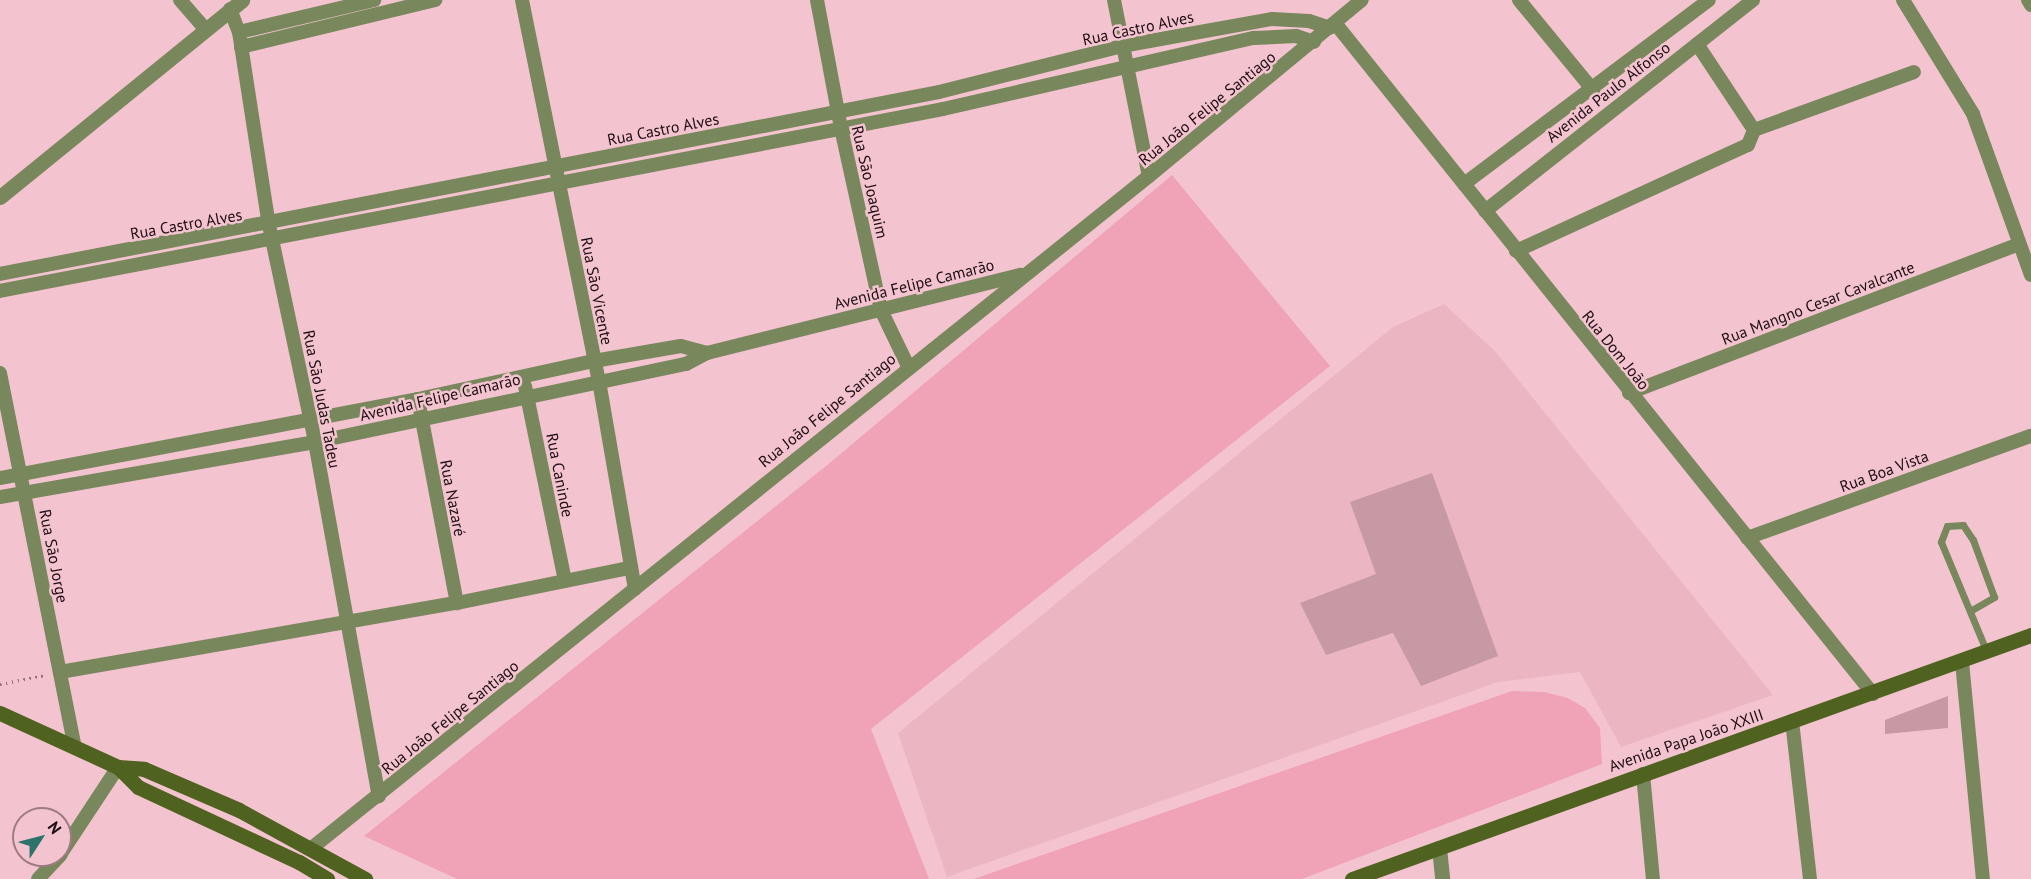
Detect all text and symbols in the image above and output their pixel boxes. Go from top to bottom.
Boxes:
street label: Rua Castro Alves [1080,7,1196,49]
street label: Avenida Paulo Alfonso [1542,38,1674,146]
street label: Rua João Felipe Santiago [1135,47,1279,169]
street label: Rua Castro Alves [605,109,721,149]
street label: Rua São Joaquim [848,124,892,240]
street label: Rua Castro Alves [128,205,244,243]
street label: Rua São Vicente [577,235,617,347]
street label: Avenida Felipe Camarão [832,255,996,313]
street label: Rua Mangno Cesar Cavalcante [1719,257,1917,349]
street label: Rua Dom João [1578,307,1654,393]
street label: Rua São Judas Tadeu [299,328,345,470]
street label: Rua João Felipe Santiago [755,349,899,471]
street label: Avenida Felipe Camarão [358,369,522,425]
street label: Rua Caninde [542,431,578,519]
street label: Rua Boa Vista [1837,446,1931,496]
street label: Rua Nazaré [436,458,470,538]
street label: Rua São Jorge [36,508,72,604]
street label: Rua João Felipe Santiago [378,656,522,778]
street label: Avenida Papa João XXIII [1606,704,1766,776]
north arrow [12,807,72,867]
text: N [44,817,66,838]

